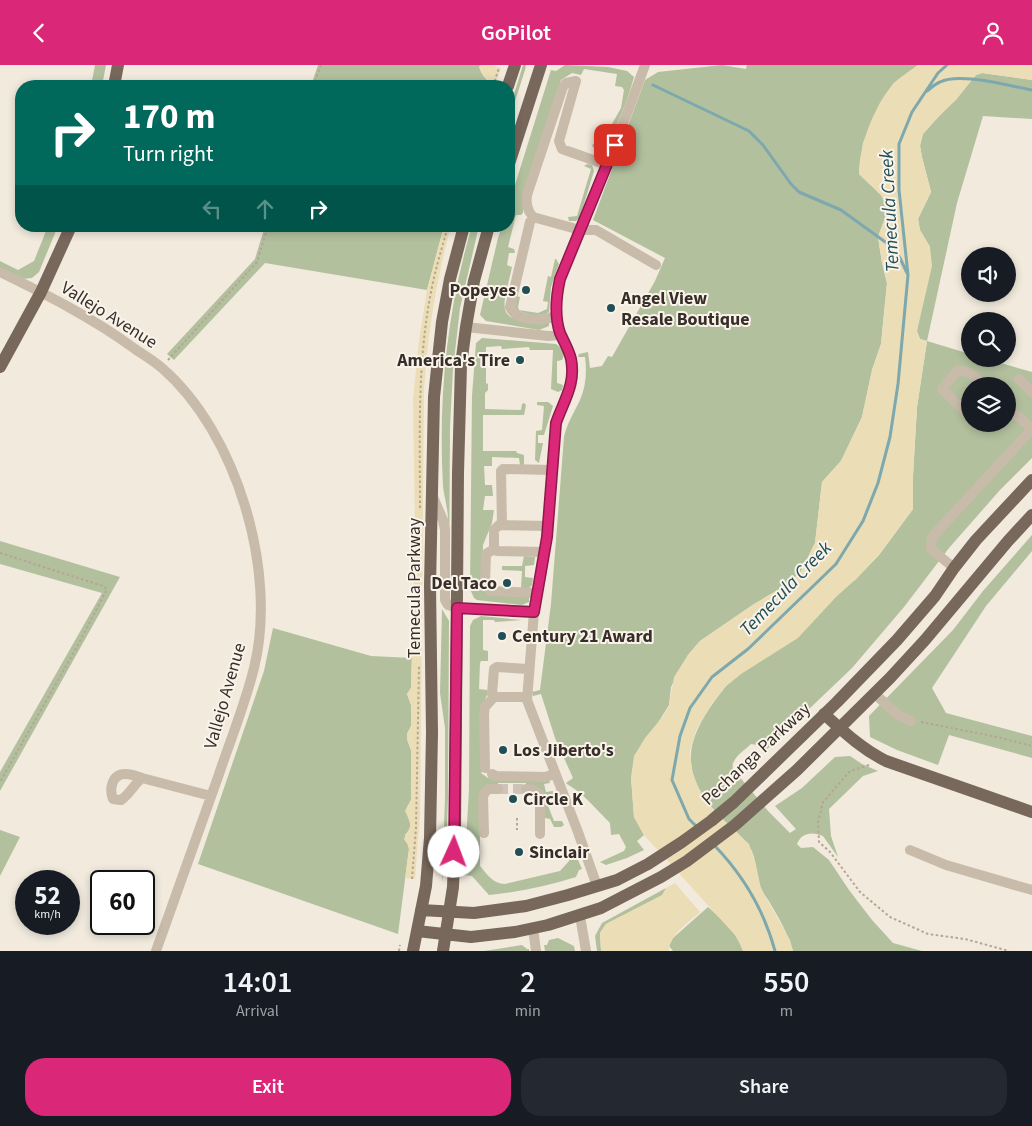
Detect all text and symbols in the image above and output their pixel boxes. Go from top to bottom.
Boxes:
text: GoPilot [481,17,551,49]
icon: back [25,19,53,47]
icon: person [979,19,1007,47]
text: 170 m [123,92,215,142]
icon: right [40,100,105,165]
pin [594,124,636,166]
icon: arrive [601,131,629,159]
text: Turn right [123,138,213,170]
water label: Temecula Creek [873,148,907,273]
icon: left [198,195,226,223]
icon: ahead [251,195,279,223]
icon: right [304,195,332,223]
map controls [961,247,1016,432]
button: sound [961,247,1016,302]
street label: Vallejo Avenue [56,275,162,355]
place label: Popeyes [450,278,516,303]
marker: Popeyes [520,284,532,296]
place label: Angel View Resale Boutique [620,286,750,332]
marker: Angel View Resale Boutique [605,302,617,314]
button: search [961,312,1016,367]
place label: America's Tire [396,348,510,373]
marker: America's Tire [514,354,526,366]
button: layers [961,377,1016,432]
street label: Temecula Parkway [402,517,427,658]
water label: Temecula Creek [734,535,839,642]
place label: Del Taco [431,571,497,596]
marker: Del Taco [501,577,513,589]
place label: Century 21 Award [512,624,653,649]
marker: Century 21 Award [496,630,508,642]
street label: Vallejo Avenue [198,640,252,752]
street label: Pechanga Parkway [696,696,816,811]
place label: Los Jiberto's [513,738,614,763]
marker: Los Jiberto's [497,744,509,756]
place label: Circle K [523,787,584,812]
marker: Circle K [507,793,519,805]
position arrow [427,825,479,877]
place label: Sinclair [529,840,590,865]
marker: Sinclair [513,846,525,858]
speed limit sign: 60 [90,870,155,935]
text: 52 [34,878,61,914]
text: km/h [34,906,61,923]
text: 14:01 [223,961,292,1004]
text: 2 [520,961,536,1004]
text: 550 [763,961,809,1004]
text: Arrival [236,1000,279,1022]
text: min [515,1000,541,1022]
text: m [780,1000,793,1022]
button: Exit [25,1058,511,1116]
button: Share [521,1058,1007,1116]

